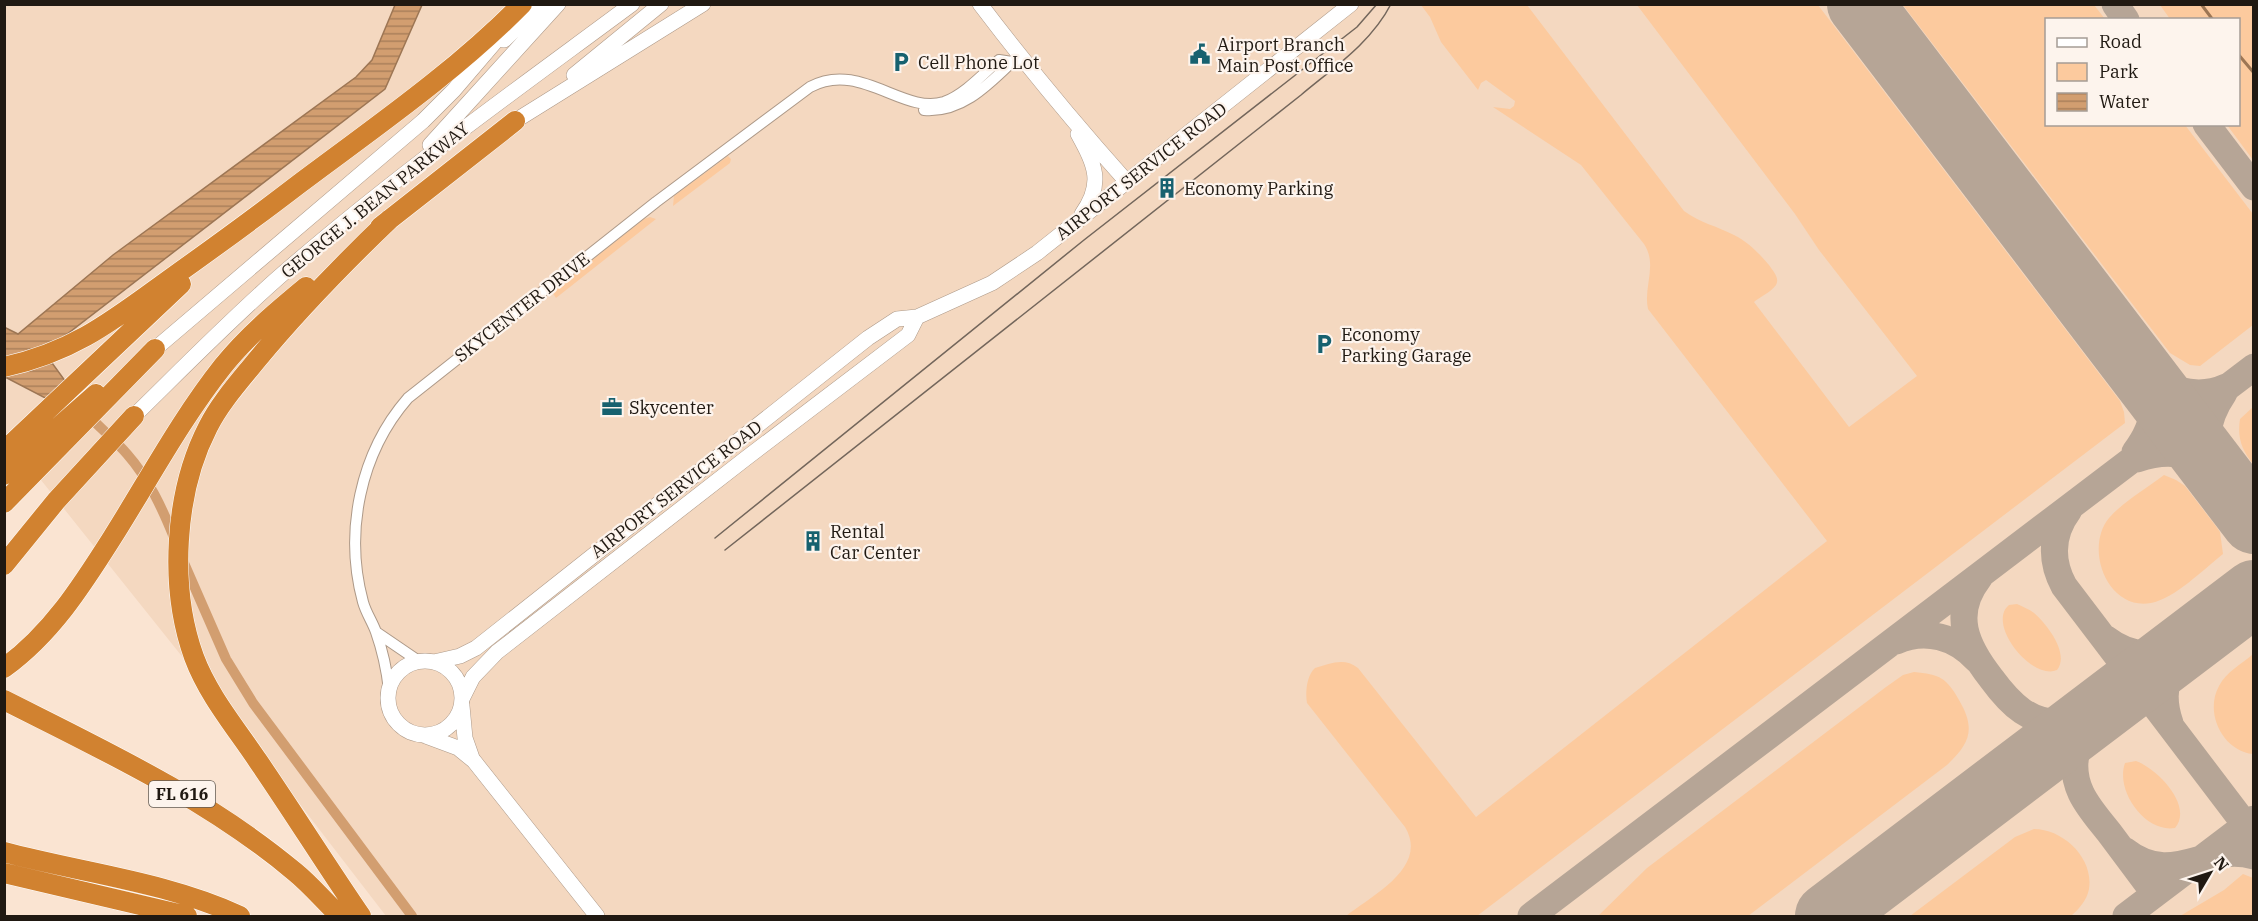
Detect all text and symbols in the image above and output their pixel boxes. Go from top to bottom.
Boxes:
legend [2045,18,2240,126]
text: Road [2099,30,2142,53]
place label: Airport Branch Main Post Office [1217,33,1353,77]
public building icon: Airport Branch Main Post Office [1188,42,1212,66]
parking icon: Cell Phone Lot [889,50,913,74]
place label: Cell Phone Lot [918,51,1039,74]
text: Park [2099,60,2139,83]
text: Water [2099,90,2149,113]
street label: AIRPORT SERVICE ROAD [1051,97,1231,245]
street label: GEORGE J. BEAN PARKWAY [276,117,474,283]
building icon: Economy Parking [1155,176,1179,200]
place label: Economy Parking [1184,177,1333,200]
street label: SKYCENTER DRIVE [450,247,594,367]
place label: Economy Parking Garage [1341,323,1471,367]
parking icon: Economy Parking Garage [1312,332,1336,356]
office icon: Skycenter [600,395,624,419]
place label: Skycenter [629,396,714,419]
street label: AIRPORT SERVICE ROAD [586,415,766,563]
place label: Rental Car Center [830,520,920,564]
building icon: Rental Car Center [801,529,825,553]
road number: FL 616 [149,781,215,807]
north arrow [2180,843,2240,903]
text: N [2210,852,2233,875]

